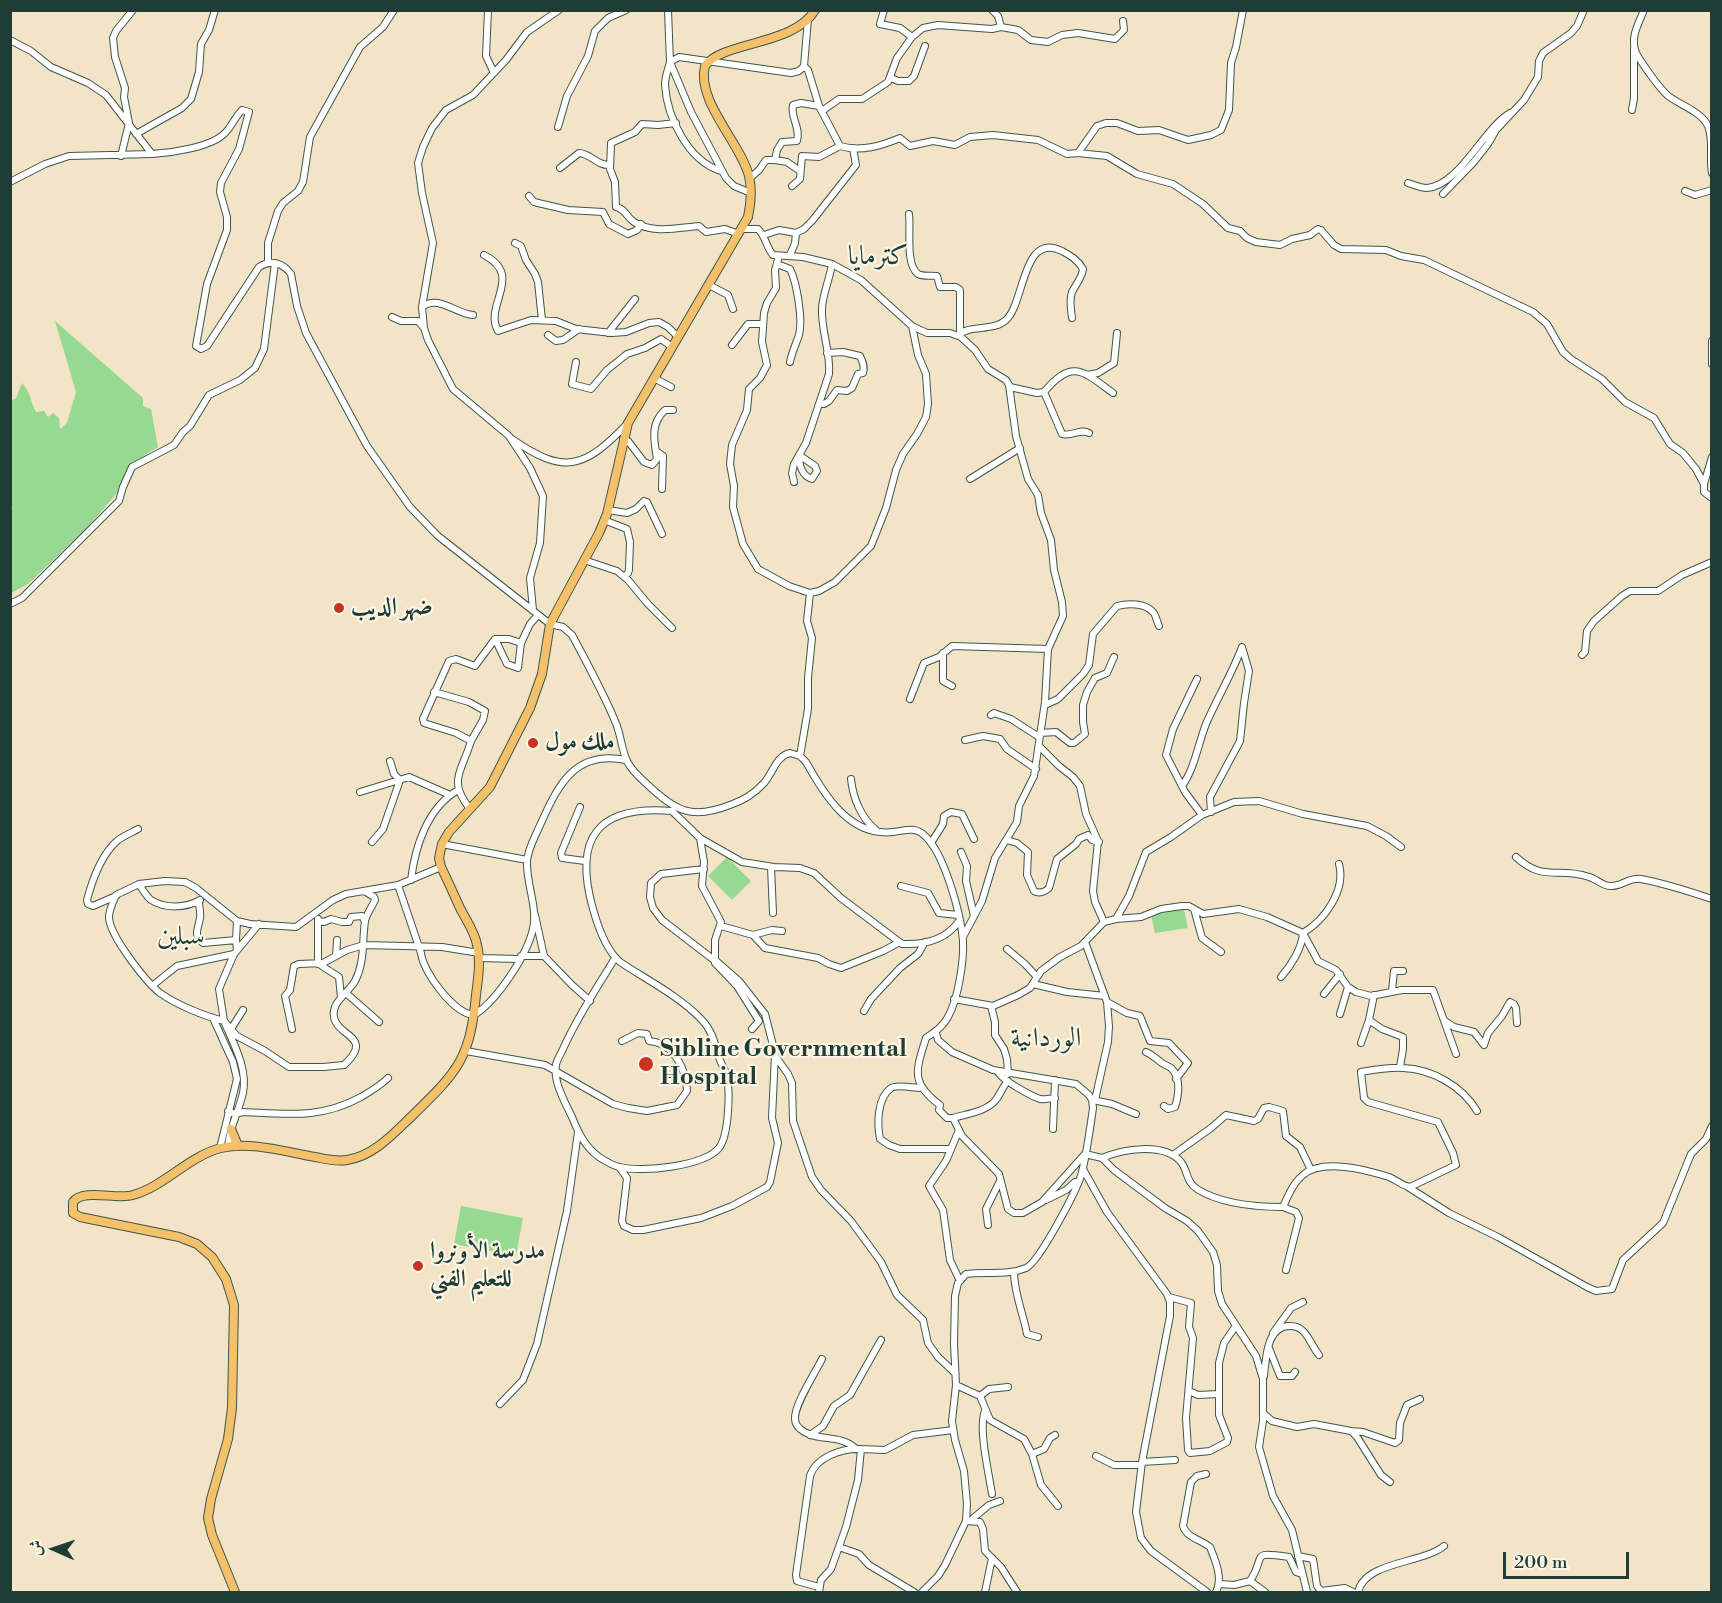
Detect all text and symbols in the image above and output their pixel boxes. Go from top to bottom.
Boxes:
district label: كترمايا [848,242,908,274]
place label: ضهر الديب [351,594,433,622]
marker: ضهر الديب [332,601,346,615]
place label: ملك مول [545,729,615,757]
marker: ملك مول [526,736,540,750]
district label: سبلين [157,922,205,954]
district label: الوردانية [1011,1024,1081,1056]
place label: Sibline Governmental Hospital [660,1036,907,1092]
marker: Sibline Governmental Hospital [637,1055,655,1073]
place label: مدرسة الأونروا للتعليم الفني [430,1238,545,1294]
marker: مدرسة الأونروا للتعليم الفني [411,1259,425,1273]
north arrow [24,1519,84,1579]
text: ش [26,1540,46,1557]
scale bar [1506,1540,1632,1578]
text: 200 m [1514,1551,1568,1574]

